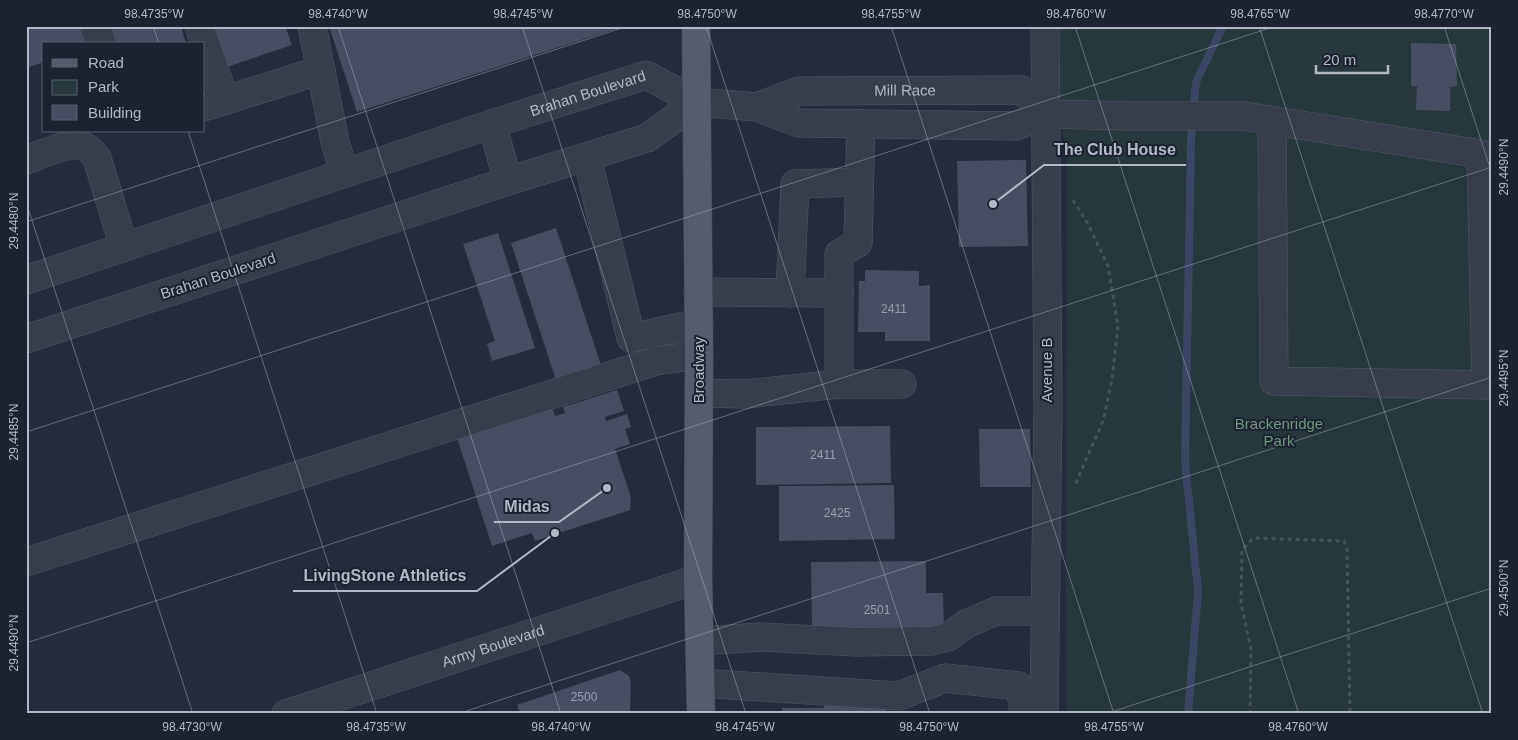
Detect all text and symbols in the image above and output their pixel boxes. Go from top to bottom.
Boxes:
text: 98.4735°W [124,7,184,21]
text: 98.4740°W [308,7,368,21]
text: 98.4745°W [493,7,553,21]
text: 98.4750°W [677,7,737,21]
text: 98.4755°W [861,7,921,21]
text: 98.4760°W [1046,7,1106,21]
text: 98.4765°W [1230,7,1290,21]
text: 98.4770°W [1414,7,1474,21]
legend [42,42,205,132]
scale bar [1316,42,1388,74]
text: 20 m [1323,51,1356,68]
text: Road [88,54,124,71]
street label: Brahan Boulevard [528,67,648,119]
text: Park [88,78,119,95]
street label: Mill Race [874,81,936,99]
text: Building [88,104,141,121]
callout: The Club House [1044,134,1186,165]
text: 29.4490°N [1497,139,1511,195]
text: The Club House [1054,141,1176,158]
text: 29.4480°N [7,193,21,249]
street label: Brahan Boulevard [158,249,278,302]
house number: 2411 [881,302,907,316]
street label: Broadway [690,336,707,403]
street label: Avenue B [1038,338,1055,402]
text: 29.4495°N [1497,350,1511,406]
text: 29.4485°N [7,404,21,460]
park label: Brackenridge Park [1235,415,1323,449]
house number: 2411 [810,448,836,462]
callout: Midas [494,491,559,522]
text: Midas [504,498,550,515]
house number: 2425 [824,506,851,520]
callout: LivingStone Athletics [293,560,477,591]
text: 29.4500°N [1497,560,1511,616]
text: LivingStone Athletics [304,567,467,584]
house number: 2501 [864,603,891,617]
text: 29.4490°N [7,615,21,671]
street label: Army Boulevard [440,621,546,670]
house number: 2500 [571,690,598,704]
text: 98.4730°W [162,720,222,734]
text: 98.4735°W [346,720,406,734]
text: 98.4740°W [531,720,591,734]
text: 98.4745°W [715,720,775,734]
text: 98.4750°W [899,720,959,734]
text: 98.4755°W [1084,720,1144,734]
text: 98.4760°W [1268,720,1328,734]

